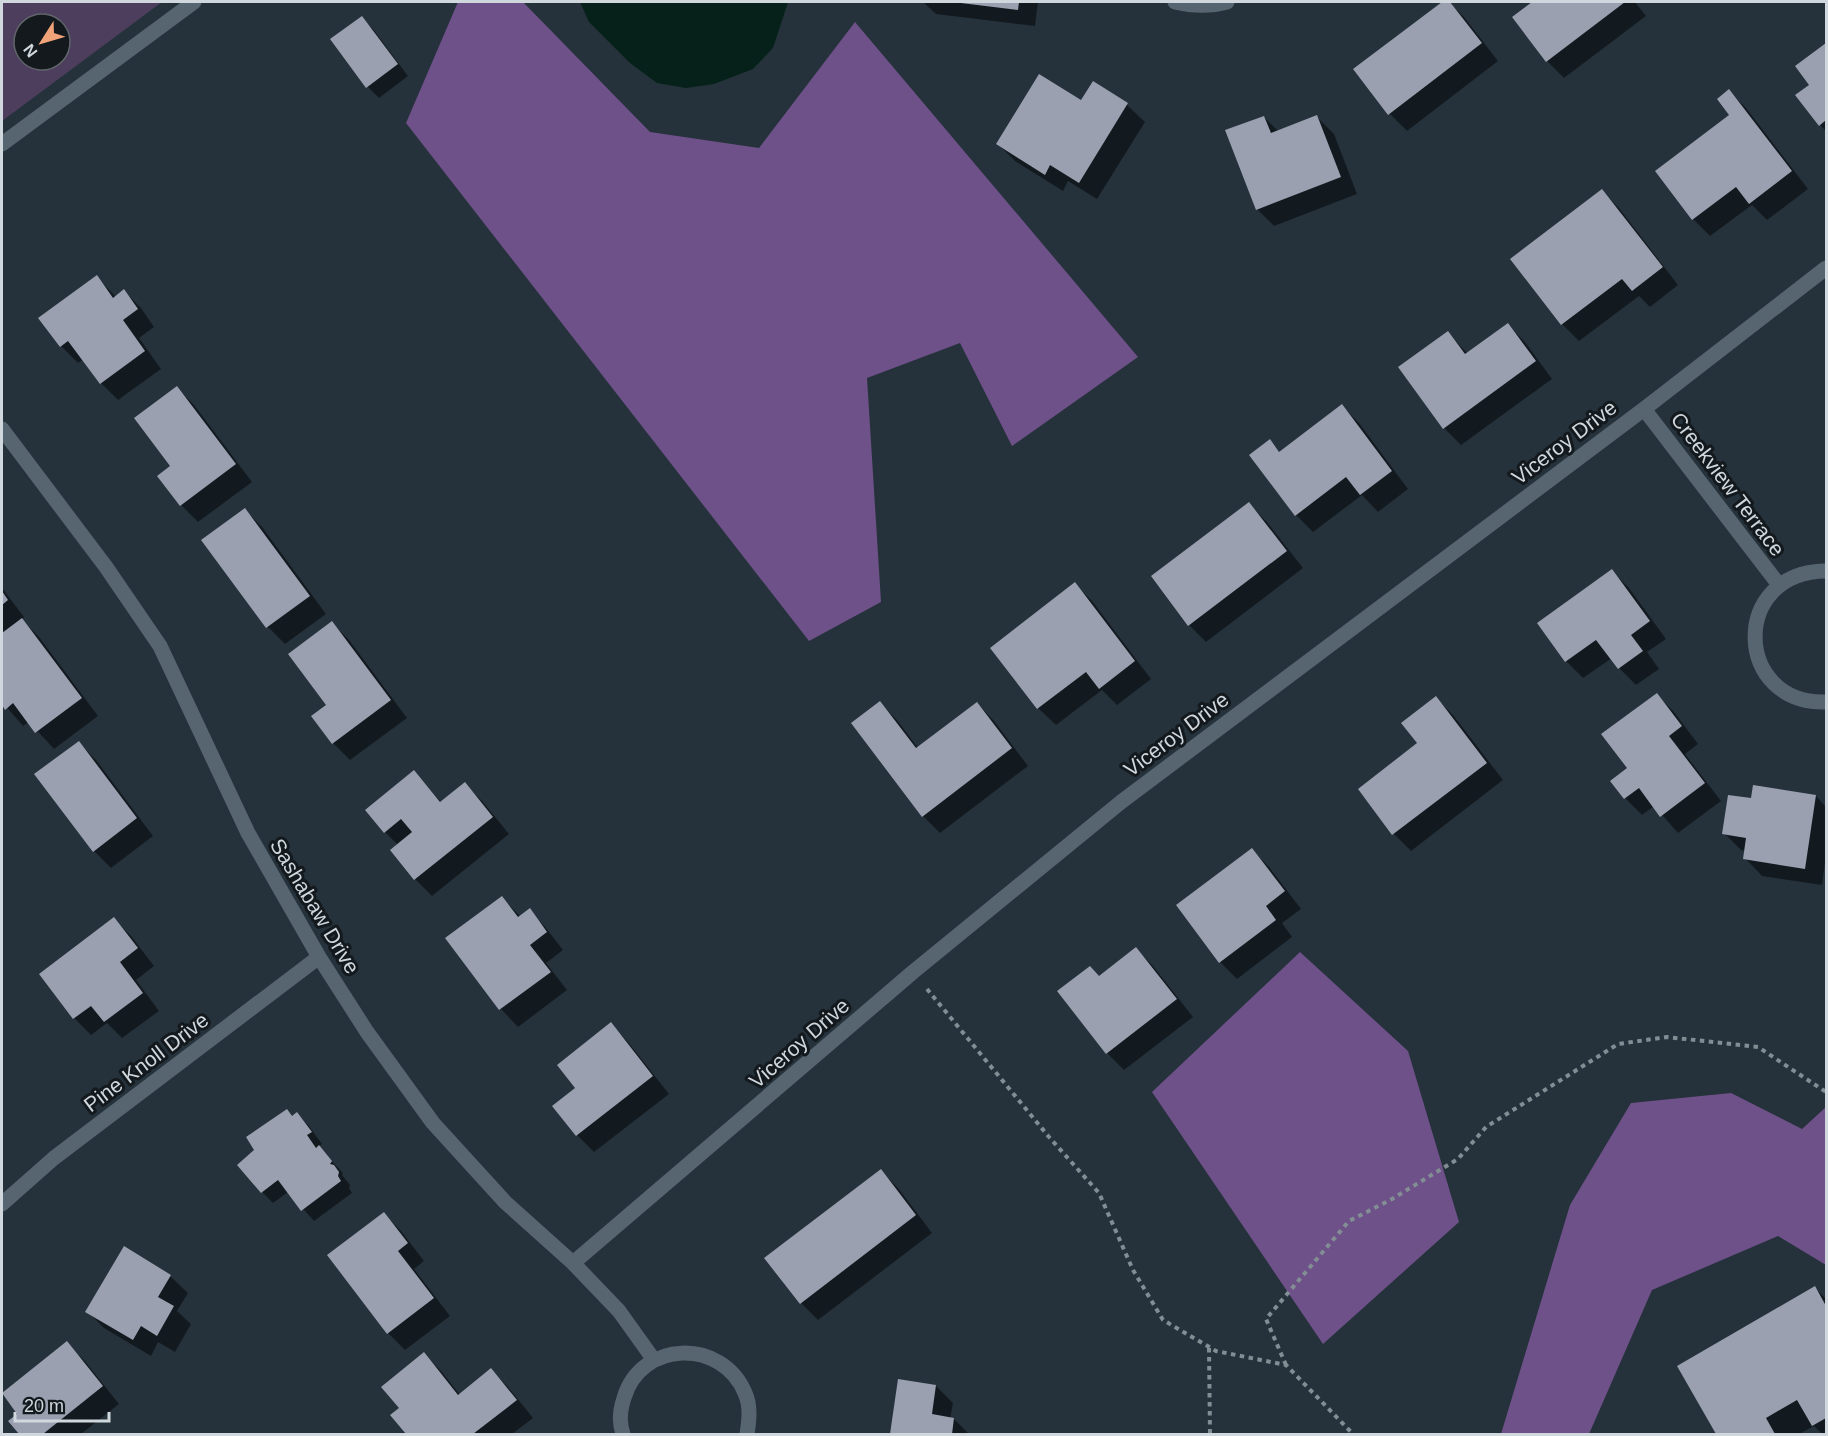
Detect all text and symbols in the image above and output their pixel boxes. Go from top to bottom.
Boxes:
north arrow [12,12,72,72]
text: N [20,41,41,60]
street label: Viceroy Drive [1507,395,1621,489]
street label: Creekview Terrace [1667,408,1789,560]
street label: Viceroy Drive [1119,687,1233,781]
street label: Sashabaw Drive [266,835,364,977]
street label: Viceroy Drive [744,993,854,1093]
street label: Pine Knoll Drive [79,1008,213,1116]
scale bar [15,1385,110,1423]
text: 20 m [24,1396,64,1416]

